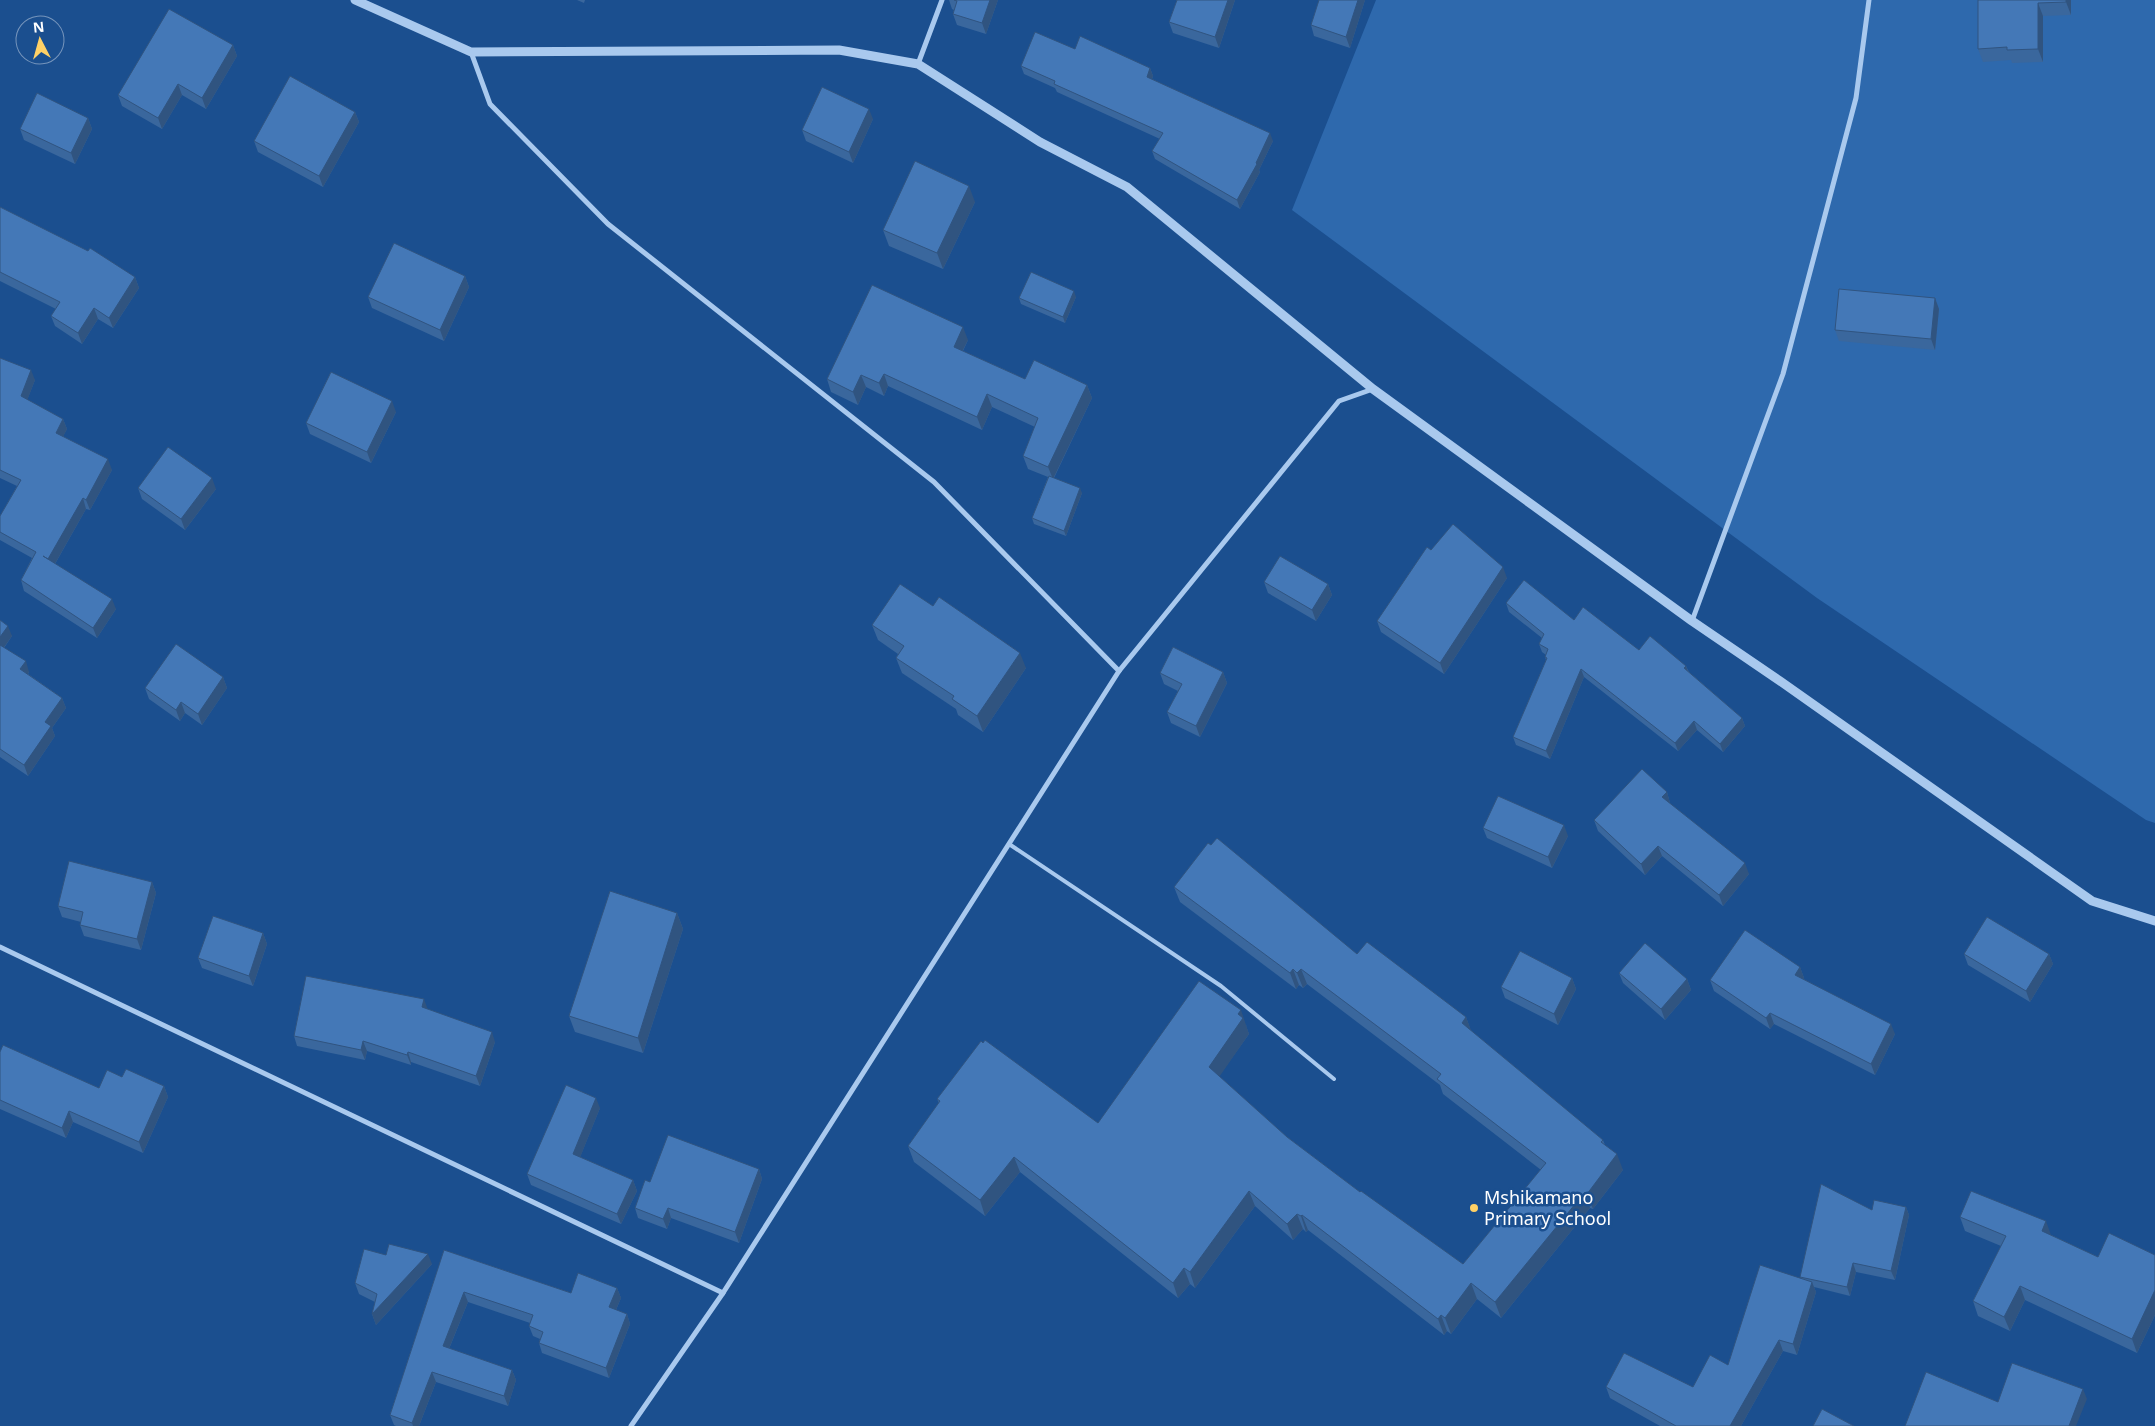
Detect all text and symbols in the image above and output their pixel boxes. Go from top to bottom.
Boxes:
north arrow [15,15,65,65]
text: N [32,17,45,37]
place label: Mshikamano Primary School [1484,1185,1611,1230]
marker: Mshikamano Primary School [1468,1202,1480,1214]

